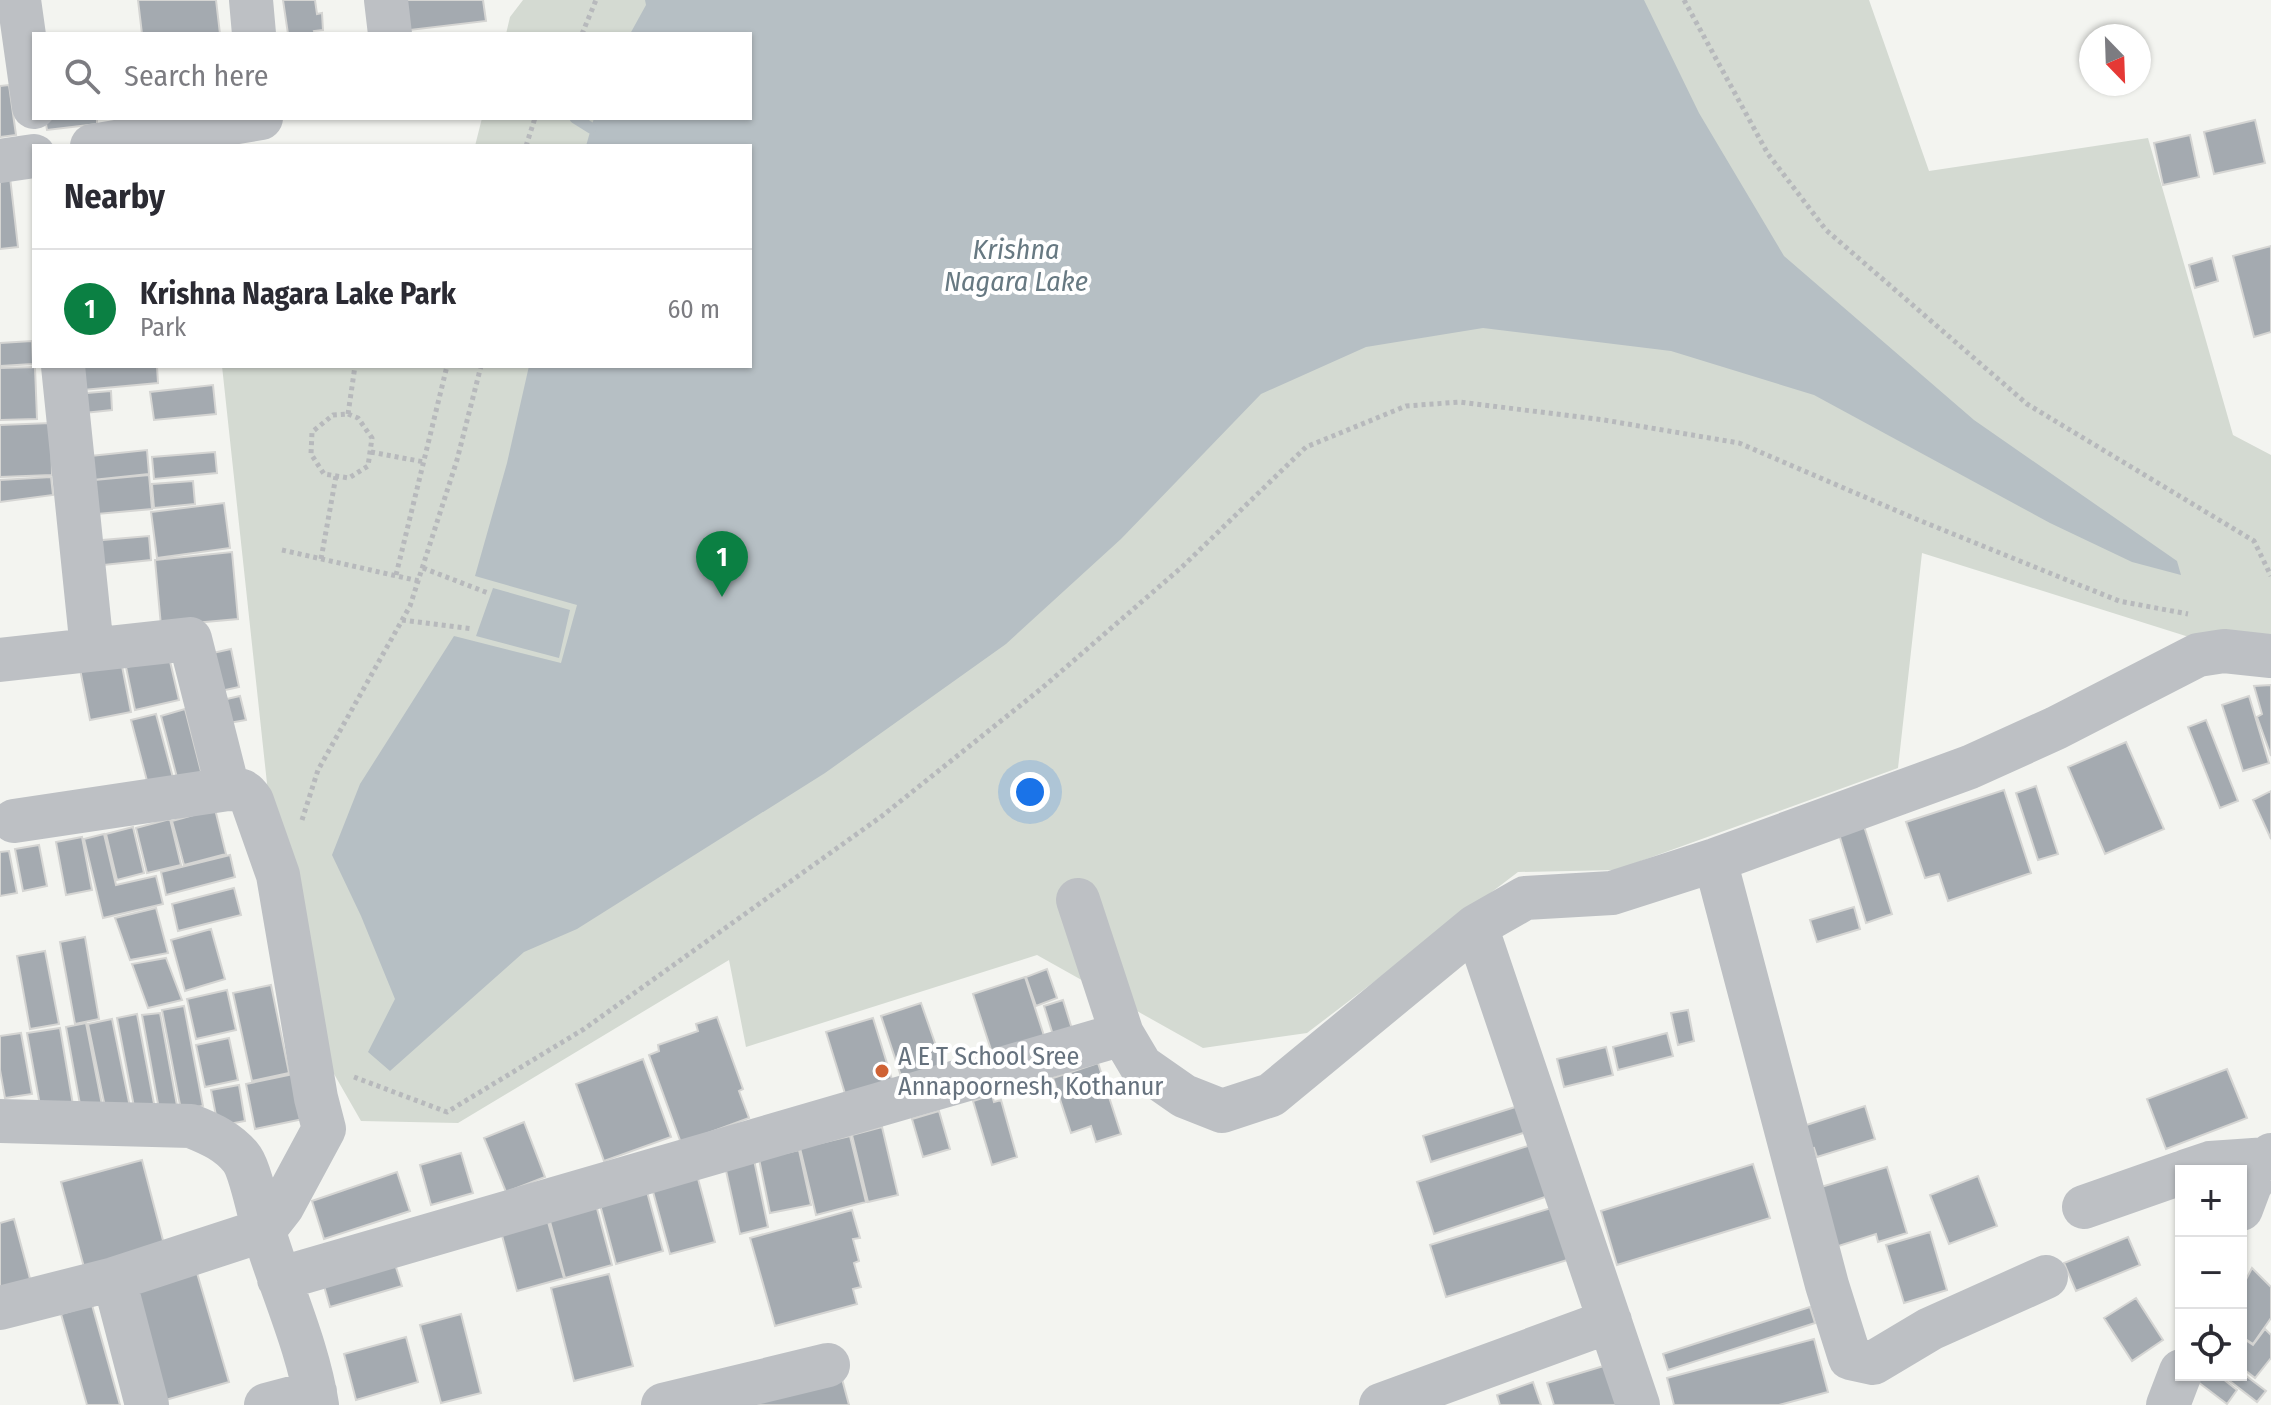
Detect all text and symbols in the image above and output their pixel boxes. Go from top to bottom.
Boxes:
north arrow [2079,24,2151,96]
search box [32,32,752,120]
icon: search [60,54,104,98]
text: Search here [124,58,269,94]
text: Nearby [64,176,165,217]
water label: Krishna Nagara Lake [944,233,1088,298]
text: Krishna Nagara Lake Park [140,276,456,312]
text: 1 [85,294,96,325]
text: 60 m [667,294,720,325]
text: Park [140,312,186,343]
pin: 1 [696,531,748,597]
your location [1010,772,1050,812]
place label: A E T School Sree Annapoornesh, Kothanur [898,1041,1163,1102]
marker: A E T School Sree Annapoornesh, Kothanur [873,1062,891,1080]
map controls [2175,1165,2247,1381]
button: + [2175,1165,2247,1237]
button: − [2175,1237,2247,1309]
button: locate [2175,1309,2247,1381]

